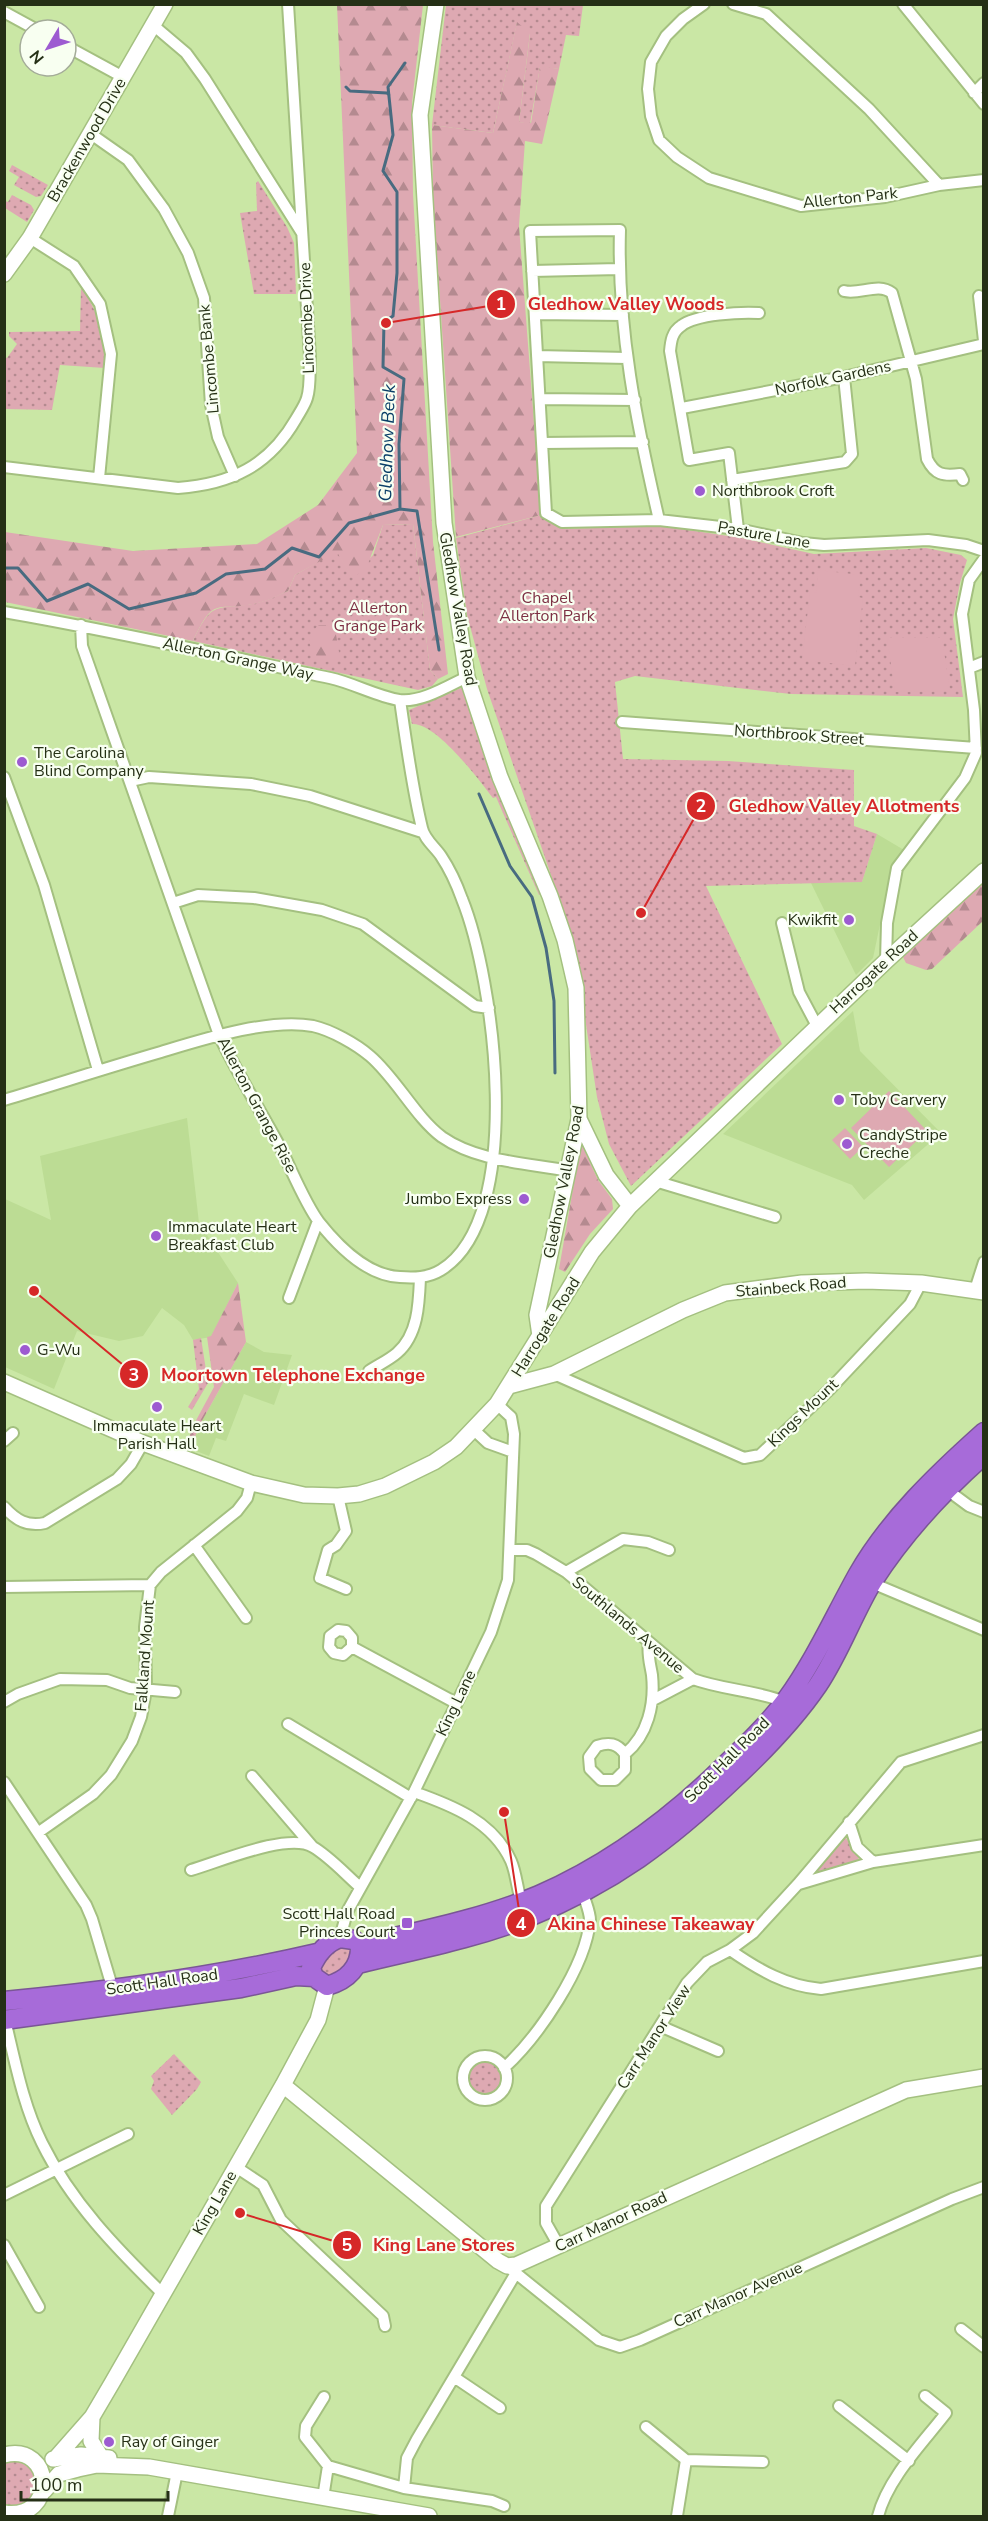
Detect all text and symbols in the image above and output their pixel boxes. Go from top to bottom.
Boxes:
north arrow [18,18,78,78]
text: N [25,45,49,68]
street label: Brackenwood Drive [42,74,132,206]
street label: Allerton Park [801,182,900,214]
street label: Lincombe Drive [294,262,320,374]
callout: Gledhow Valley Woods [486,286,737,322]
text: 1 [496,292,506,316]
text: Gledhow Valley Woods [528,292,724,316]
street label: Lincombe Bank [193,302,225,415]
street label: Norfolk Gardens [773,355,893,401]
water label: Gledhow Beck [373,383,401,502]
place label: Northbrook Croft [712,480,835,502]
marker: Northbrook Croft [693,484,707,498]
street label: Pasture Lane [716,516,812,554]
street label: Gledhow Valley Road [434,531,482,687]
park label: Chapel Allerton Park [499,587,596,627]
park label: Allerton Grange Park [334,597,423,637]
street label: Allerton Grange Way [161,632,316,686]
street label: Northbrook Street [733,719,865,751]
place label: The Carolina Blind Company [34,742,144,782]
marker: The Carolina Blind Company [15,755,29,769]
callout: Gledhow Valley Allotments [686,788,971,824]
text: 2 [696,794,706,818]
text: Gledhow Valley Allotments [728,794,960,818]
place label: Kwikfit [788,909,837,931]
marker: Kwikfit [842,913,856,927]
street label: Harrogate Road [825,925,923,1019]
street label: Allerton Grange Rise [212,1033,302,1177]
place label: Toby Carvery [851,1089,947,1111]
marker: Toby Carvery [832,1093,846,1107]
street label: Gledhow Valley Road [538,1104,590,1260]
place label: CandyStripe Creche [859,1124,947,1164]
marker: CandyStripe Creche [840,1137,854,1151]
place label: Jumbo Express [404,1188,512,1210]
marker: Jumbo Express [517,1192,531,1206]
place label: Immaculate Heart Breakfast Club [168,1216,297,1256]
marker: Immaculate Heart Breakfast Club [149,1229,163,1243]
street label: Stainbeck Road [735,1271,847,1303]
street label: Harrogate Road [506,1273,586,1381]
place label: G-Wu [37,1339,80,1361]
marker: G-Wu [18,1343,32,1357]
callout: Moortown Telephone Exchange [119,1356,437,1392]
text: 3 [129,1363,139,1387]
text: Moortown Telephone Exchange [161,1363,425,1387]
street label: Kings Mount [763,1373,843,1452]
marker: Immaculate Heart Parish Hall [150,1400,164,1414]
place label: Immaculate Heart Parish Hall [93,1415,222,1455]
street label: Southlands Avenue [567,1571,689,1679]
street label: Falkland Mount [130,1599,160,1712]
street label: King Lane [431,1666,481,1740]
street label: Scott Hall Road [679,1712,775,1808]
place label: Scott Hall Road Princes Court [283,1903,395,1943]
callout: Akina Chinese Takeaway [506,1905,767,1941]
text: 4 [516,1912,527,1936]
text: Akina Chinese Takeaway [548,1912,755,1936]
marker: Scott Hall Road Princes Court [400,1916,414,1930]
street label: Scott Hall Road [105,1963,219,2001]
street label: Carr Manor View [612,1980,697,2094]
street label: King Lane [188,2167,242,2239]
street label: Carr Manor Road [551,2186,671,2258]
callout: King Lane Stores [332,2227,527,2263]
text: 5 [342,2233,353,2257]
text: King Lane Stores [373,2233,515,2257]
street label: Carr Manor Avenue [670,2257,806,2333]
place label: Ray of Ginger [121,2431,219,2453]
marker: Ray of Ginger [102,2435,116,2449]
scale bar [21,2464,168,2502]
text: 100 m [30,2473,82,2497]

